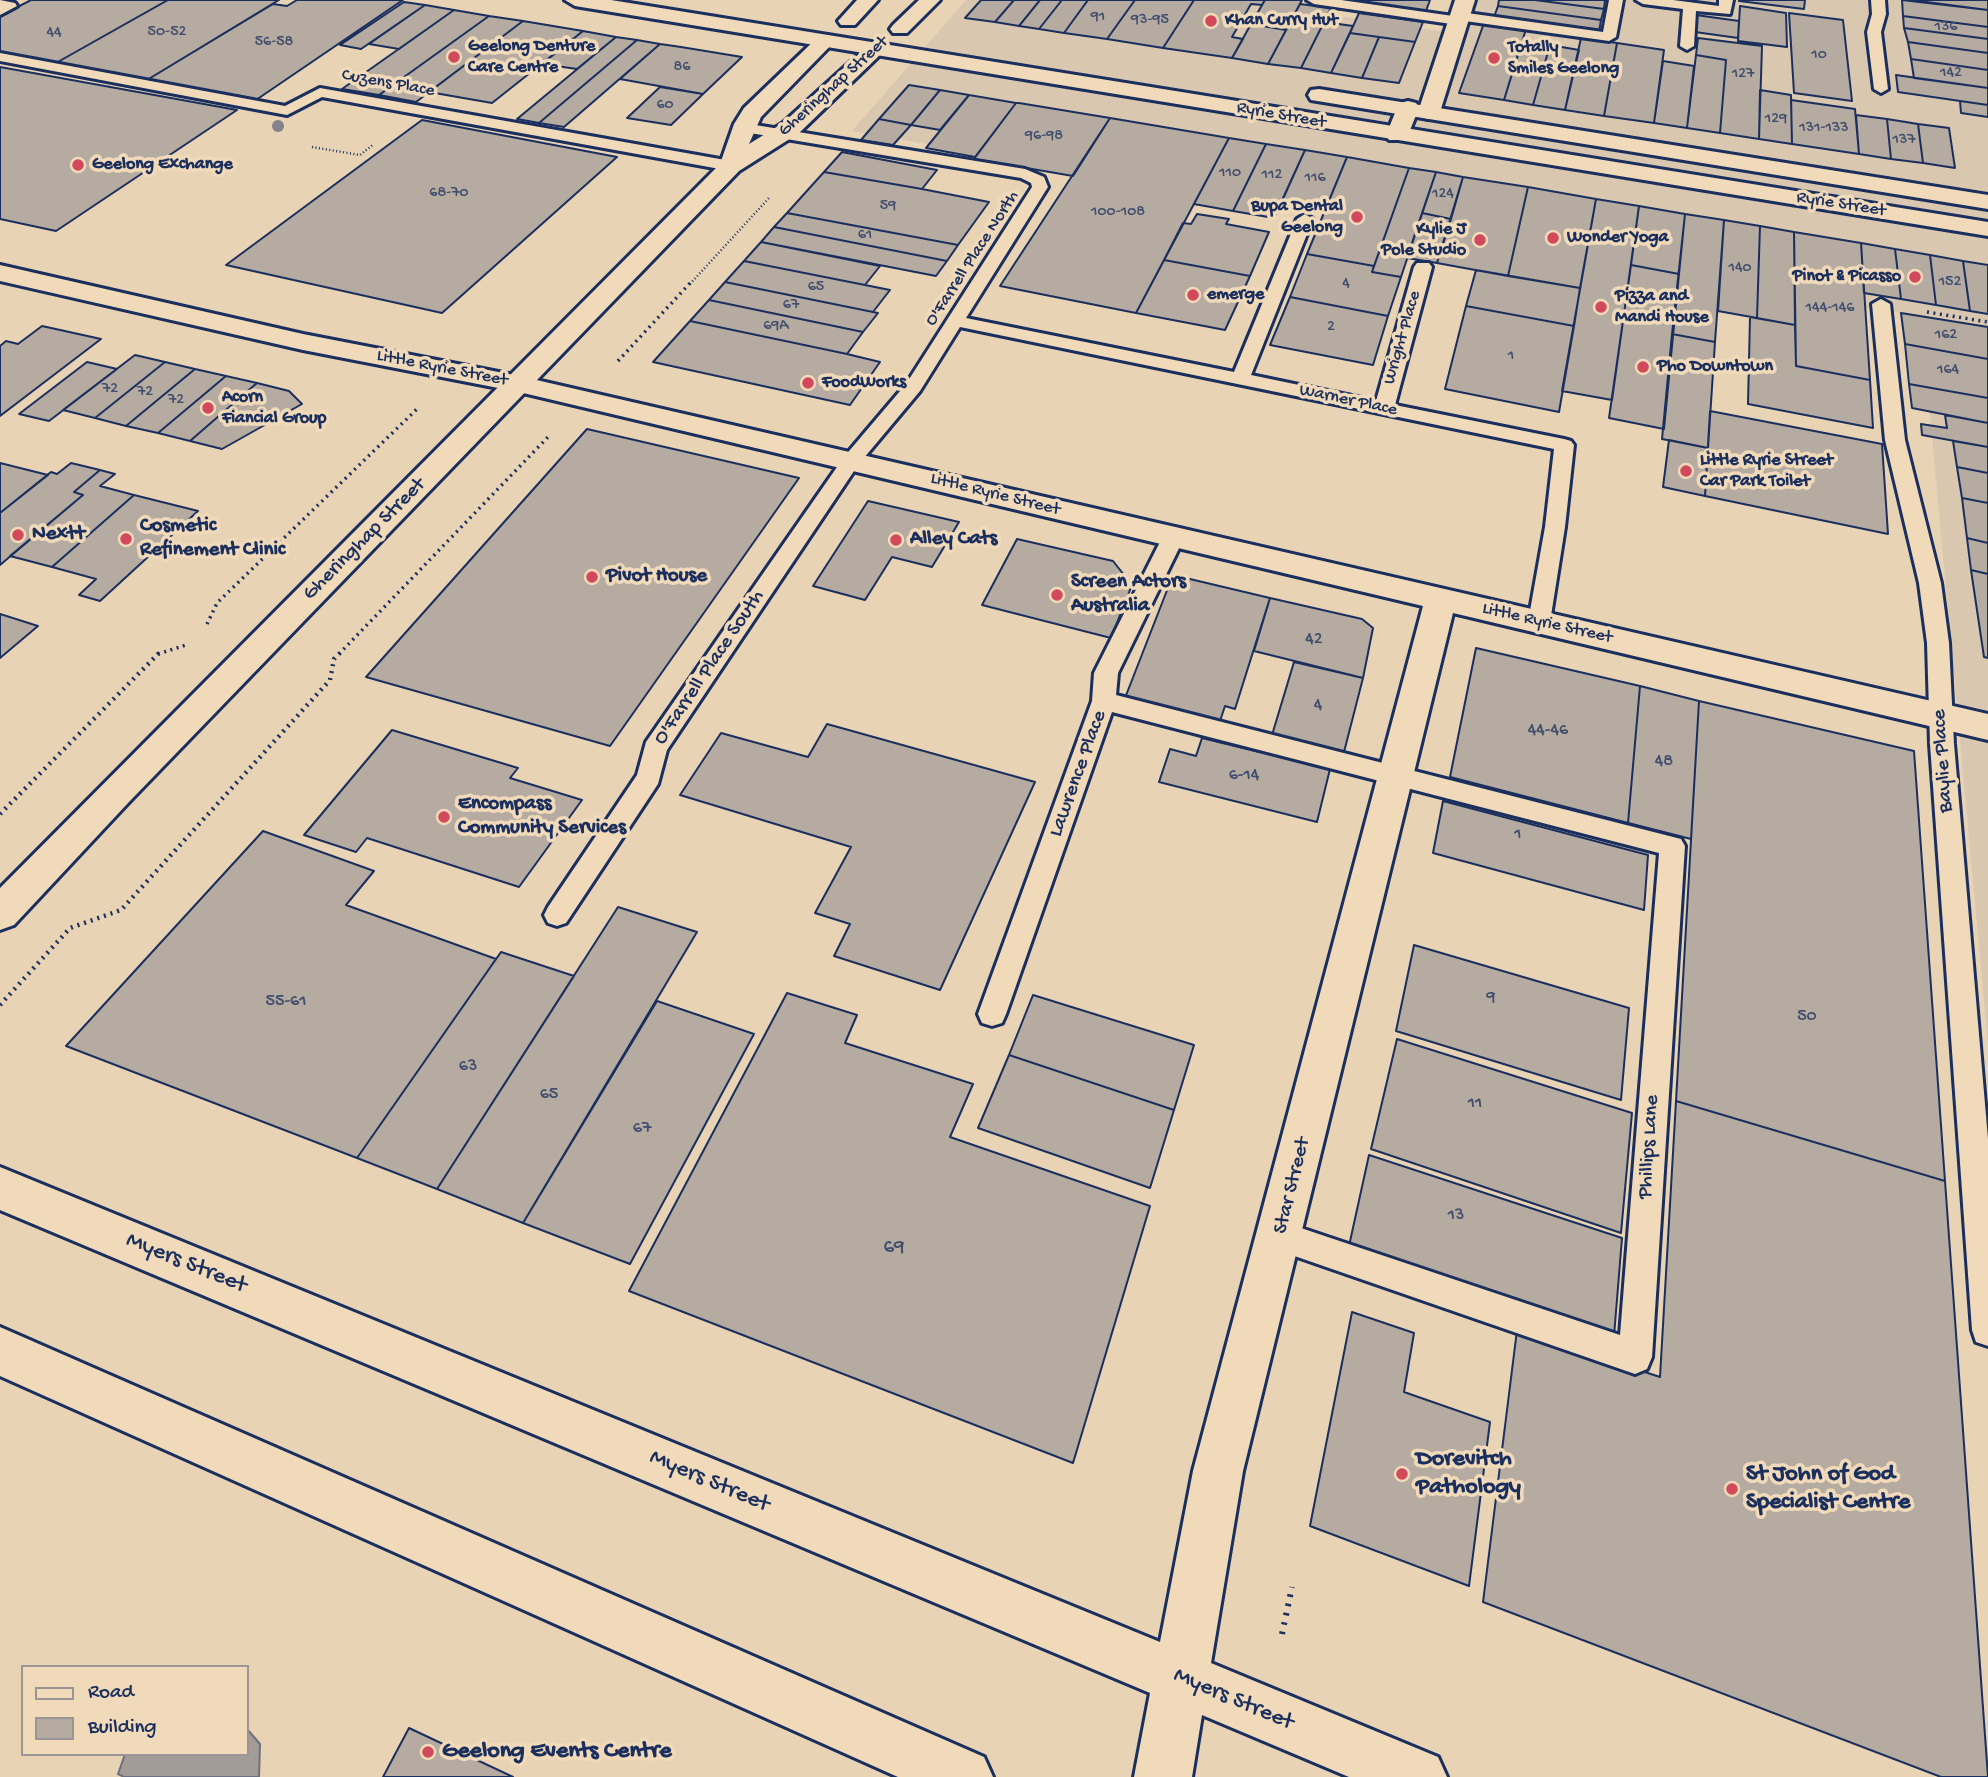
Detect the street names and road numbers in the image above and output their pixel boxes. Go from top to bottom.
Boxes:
street label: Gheringhap Street [775,32,893,142]
street label: Cuzens Place [340,65,436,103]
street label: Ryrie Street [1235,98,1327,134]
street label: O'Farrell Place North [921,187,1025,331]
street label: Ryrie Street [1795,187,1887,223]
street label: Wright Place [1379,289,1427,387]
street label: Little Ryrie Street [375,346,509,392]
street label: Warner Place [1297,380,1399,422]
street label: Little Ryrie Street [928,468,1062,522]
street label: Gheringhap Street [298,473,432,607]
street label: O'Farrell Place South [649,586,771,750]
street label: Little Ryrie Street [1480,599,1614,649]
street label: Lawrence Place [1044,707,1114,841]
street label: Baylie Place [1928,708,1960,814]
street label: Phillips Lane [1634,1094,1666,1200]
street label: Star Street [1269,1135,1317,1237]
street label: Myers Street [121,1227,251,1301]
street label: Myers Street [645,1444,773,1520]
street label: Myers Street [1169,1662,1297,1738]

